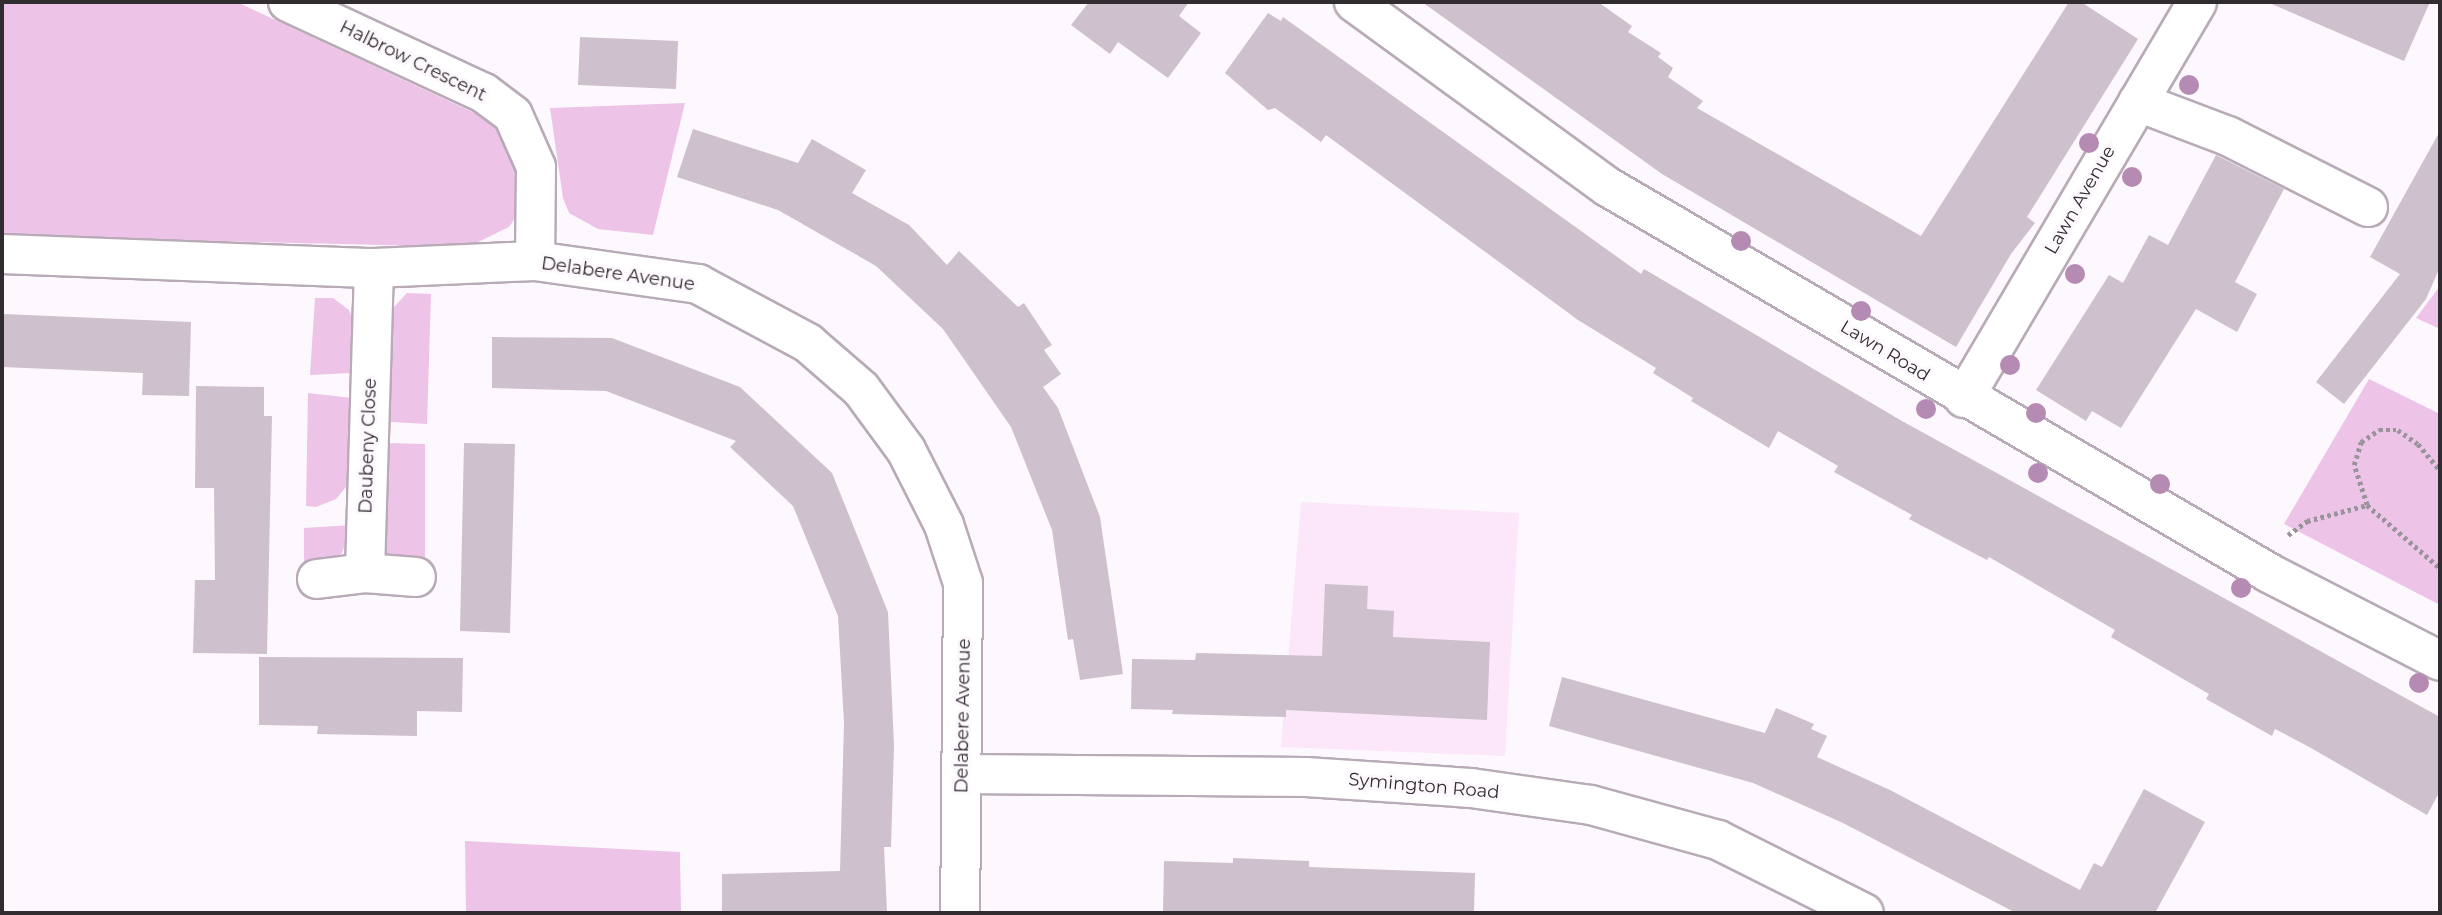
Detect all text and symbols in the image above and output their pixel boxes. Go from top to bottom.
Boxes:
street label: Halbrow Crescent [336,16,490,106]
street label: Lawn Avenue [2040,142,2120,258]
street label: Delabere Avenue [540,253,696,295]
street label: Lawn Road [1836,316,1934,386]
street label: Daubeny Close [355,378,381,514]
street label: Delabere Avenue [951,638,975,794]
street label: Symington Road [1348,769,1500,803]

